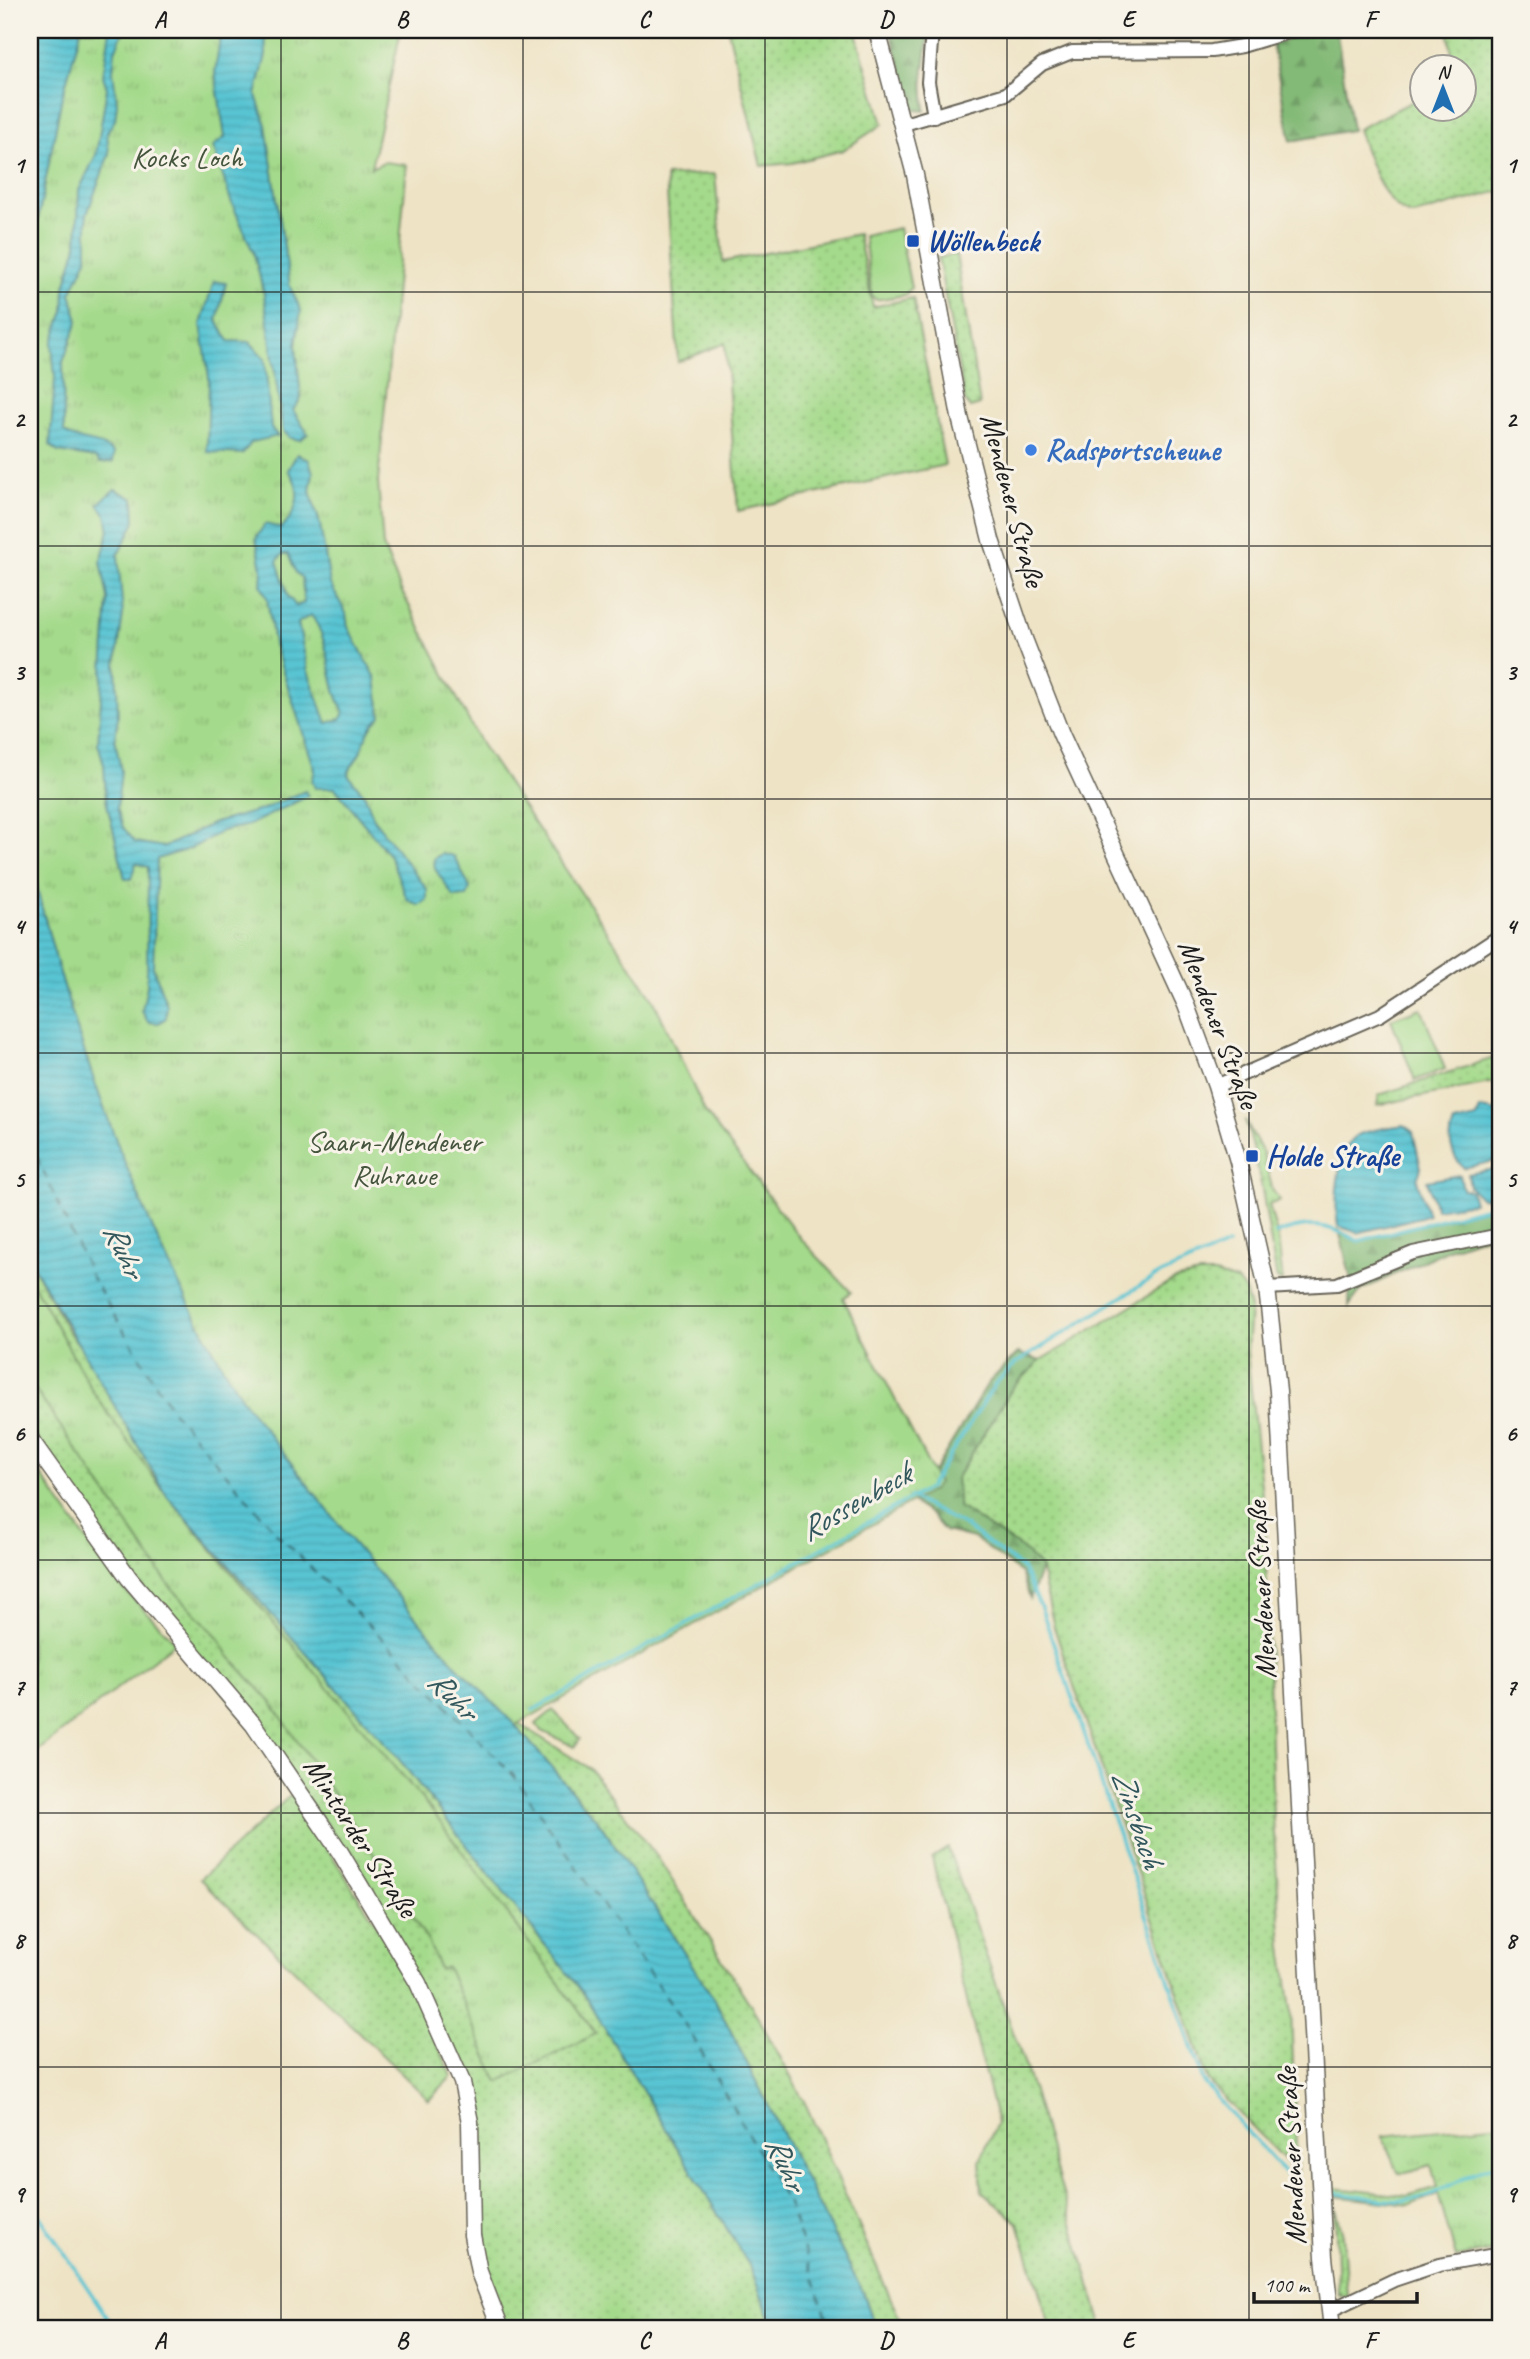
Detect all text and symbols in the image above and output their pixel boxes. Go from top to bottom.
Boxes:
text: A [154,5,168,34]
text: B [396,5,410,34]
text: C [639,5,653,34]
text: D [879,5,895,34]
text: E [1122,5,1138,34]
text: F [1365,5,1381,34]
north arrow [1408,52,1478,122]
text: N [1437,60,1452,84]
park label: Kocks Loch [132,138,244,176]
text: 1 [14,151,27,180]
text: 1 [1506,151,1519,180]
place label: Wöllenbeck [927,222,1042,260]
marker: Wöllenbeck [905,233,921,249]
text: 2 [14,405,27,434]
text: 2 [1506,405,1519,434]
street label: Mendener Straße [972,409,1055,593]
place label: Radsportscheune [1045,431,1222,469]
marker: Radsportscheune [1023,442,1039,458]
text: 3 [14,658,27,687]
text: 3 [1506,658,1519,687]
text: 4 [14,912,27,941]
text: 4 [1506,912,1519,941]
street label: Mendener Straße [1169,934,1269,1116]
park label: Saarn-Mendener Ruhraue [307,1122,484,1194]
place label: Holde Straße [1266,1137,1402,1175]
marker: Holde Straße [1244,1148,1260,1164]
text: 5 [14,1165,26,1194]
text: 5 [1506,1165,1518,1194]
water label: Ruhr [94,1217,156,1287]
text: 6 [14,1419,27,1448]
text: 6 [1506,1419,1519,1448]
water label: Rossenbeck [792,1451,924,1550]
street label: Mendener Straße [1237,1498,1285,1680]
water label: Ruhr [419,1661,490,1732]
text: 7 [14,1673,27,1702]
text: 7 [1506,1673,1519,1702]
street label: Mintarder Straße [295,1750,428,1926]
water label: Zinsbach [1102,1765,1175,1876]
text: 8 [14,1926,27,1955]
text: 8 [1506,1926,1519,1955]
street label: Mendener Straße [1267,2064,1315,2246]
water label: Ruhr [756,2130,818,2200]
text: 9 [14,2180,27,2209]
text: 9 [1506,2180,1519,2209]
scale bar [1254,2261,1416,2305]
text: 100 m [1264,2272,1311,2298]
text: A [154,2326,168,2355]
text: B [396,2326,410,2355]
text: C [639,2326,653,2355]
text: D [879,2326,895,2355]
text: E [1122,2326,1138,2355]
text: F [1365,2326,1381,2355]

